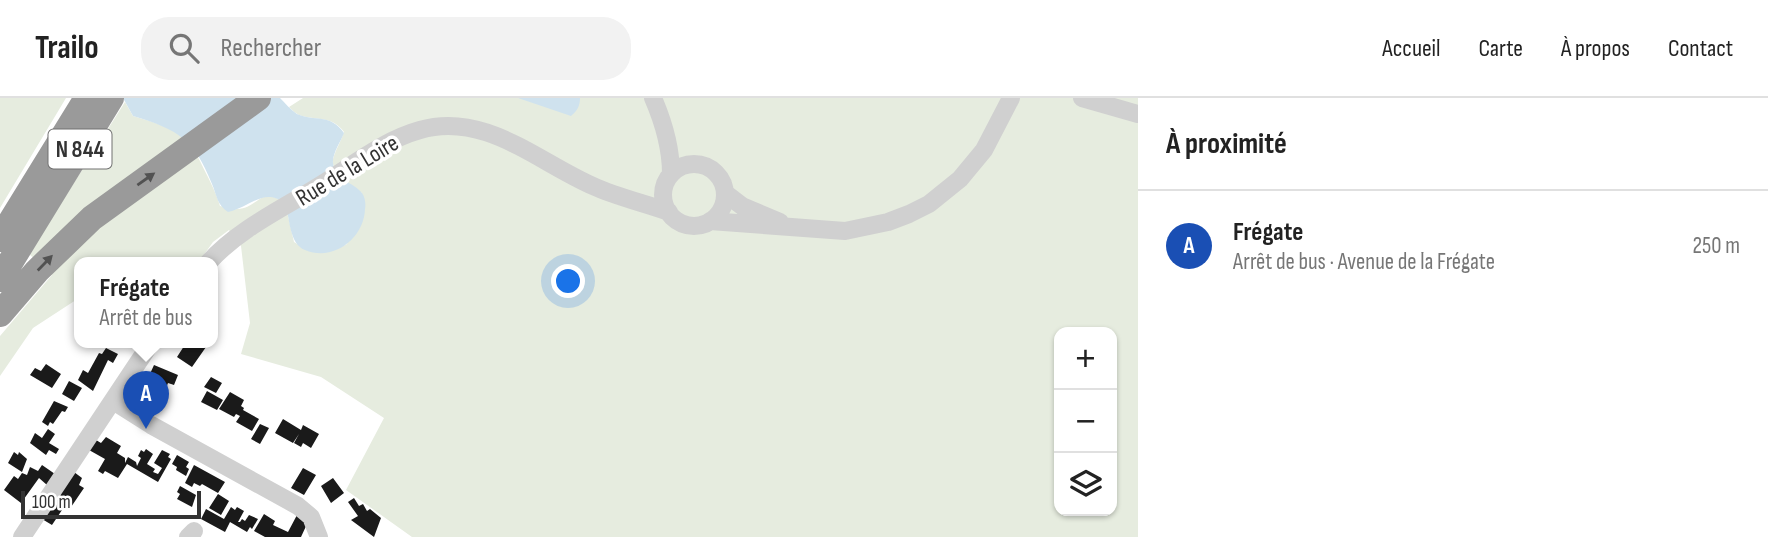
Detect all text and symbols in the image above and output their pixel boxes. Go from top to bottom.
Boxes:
search box [141,17,631,80]
text: Trailo [35,28,99,68]
icon: search [165,29,203,67]
text: Rechercher [221,33,321,64]
text: Accueil [1382,34,1441,63]
text: Carte [1479,34,1523,63]
text: À propos [1561,34,1630,63]
text: Contact [1668,34,1733,63]
text: À proximité [1166,126,1287,162]
street label: Rue de la Loire [291,128,404,212]
road number: N 844 [48,130,112,168]
one-way arrow [137,172,155,186]
text: Frégate [1233,217,1303,248]
text: A [1184,232,1194,260]
text: 250 m [1693,232,1740,260]
text: Arrêt de bus · Avenue de la Frégate [1233,248,1495,276]
one-way arrow [36,255,52,272]
popup [74,257,218,348]
your location [551,264,585,298]
text: Frégate [100,273,170,304]
text: Arrêt de bus [100,304,192,332]
map controls [1054,327,1117,516]
button: + [1054,327,1117,390]
pin: A [123,371,169,429]
button: − [1054,390,1117,453]
button: layers [1054,453,1117,516]
scale bar [21,488,201,520]
text: 100 m [32,491,71,514]

